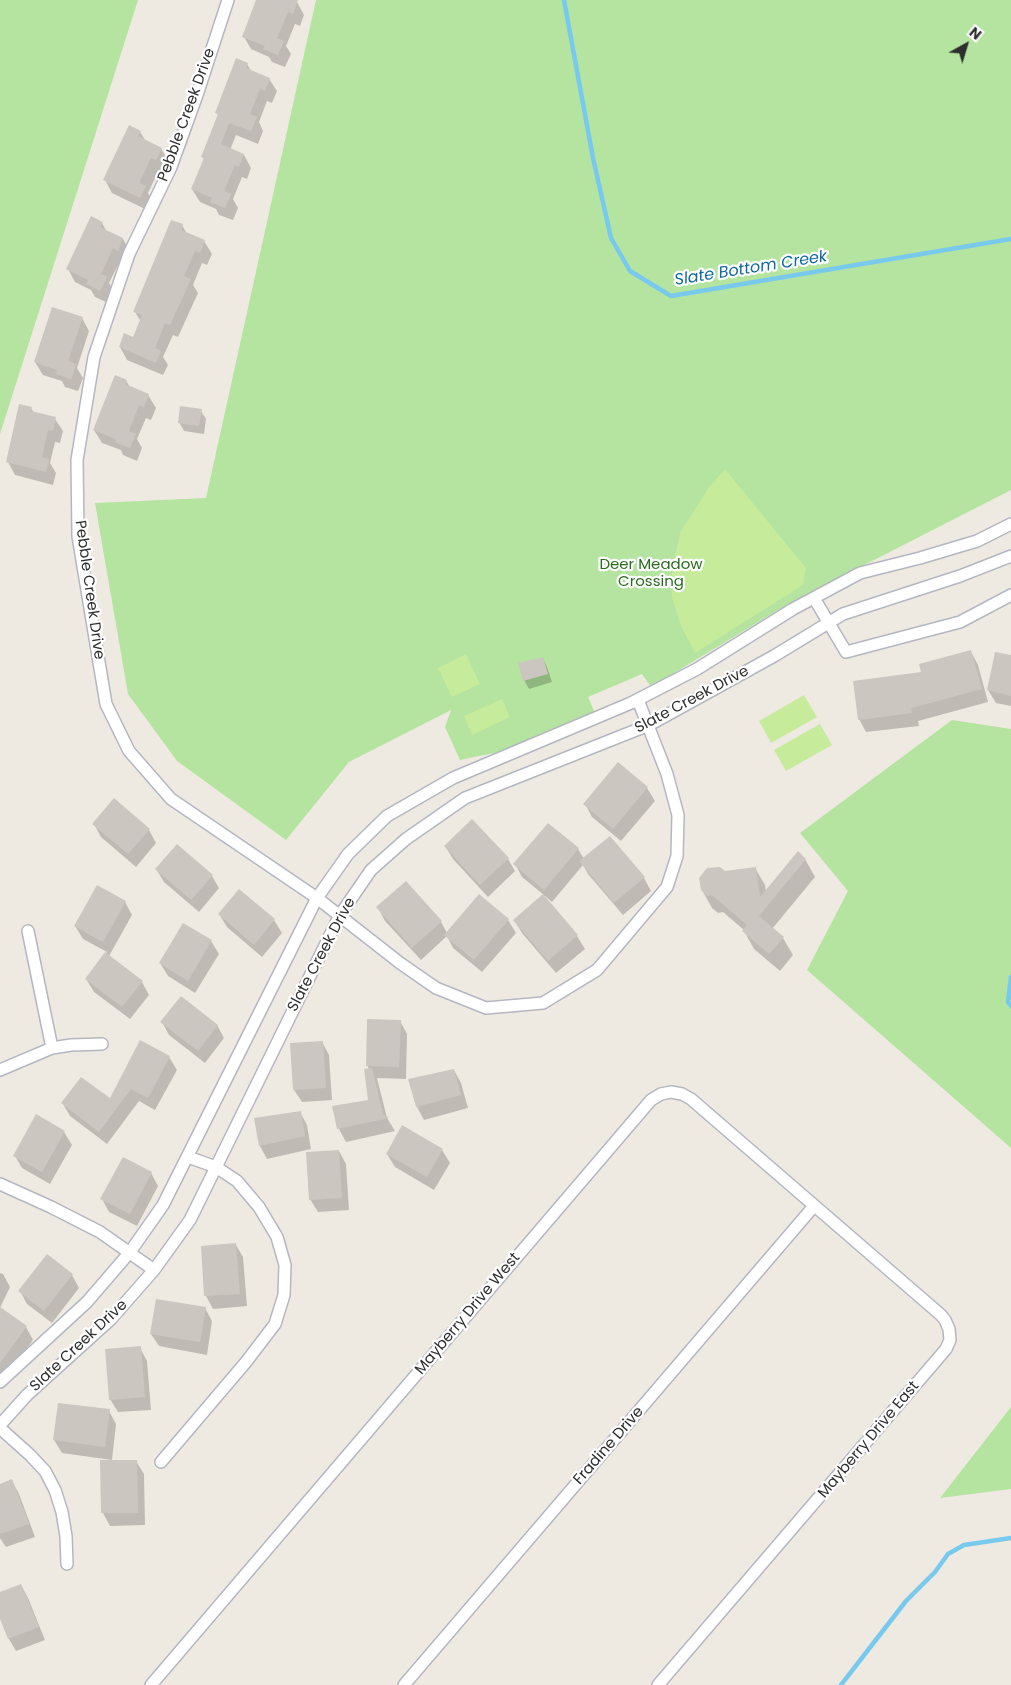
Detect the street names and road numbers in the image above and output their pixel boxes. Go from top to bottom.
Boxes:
street label: Pebble Creek Drive [155,46,219,184]
street label: Pebble Creek Drive [70,519,108,661]
street label: Slate Creek Drive [632,662,752,738]
street label: Slate Creek Drive [284,895,360,1015]
street label: Mayberry Drive West [412,1249,524,1379]
street label: Slate Creek Drive [27,1296,131,1396]
street label: Mayberry Drive East [815,1378,923,1502]
street label: Fradine Drive [570,1403,648,1489]

